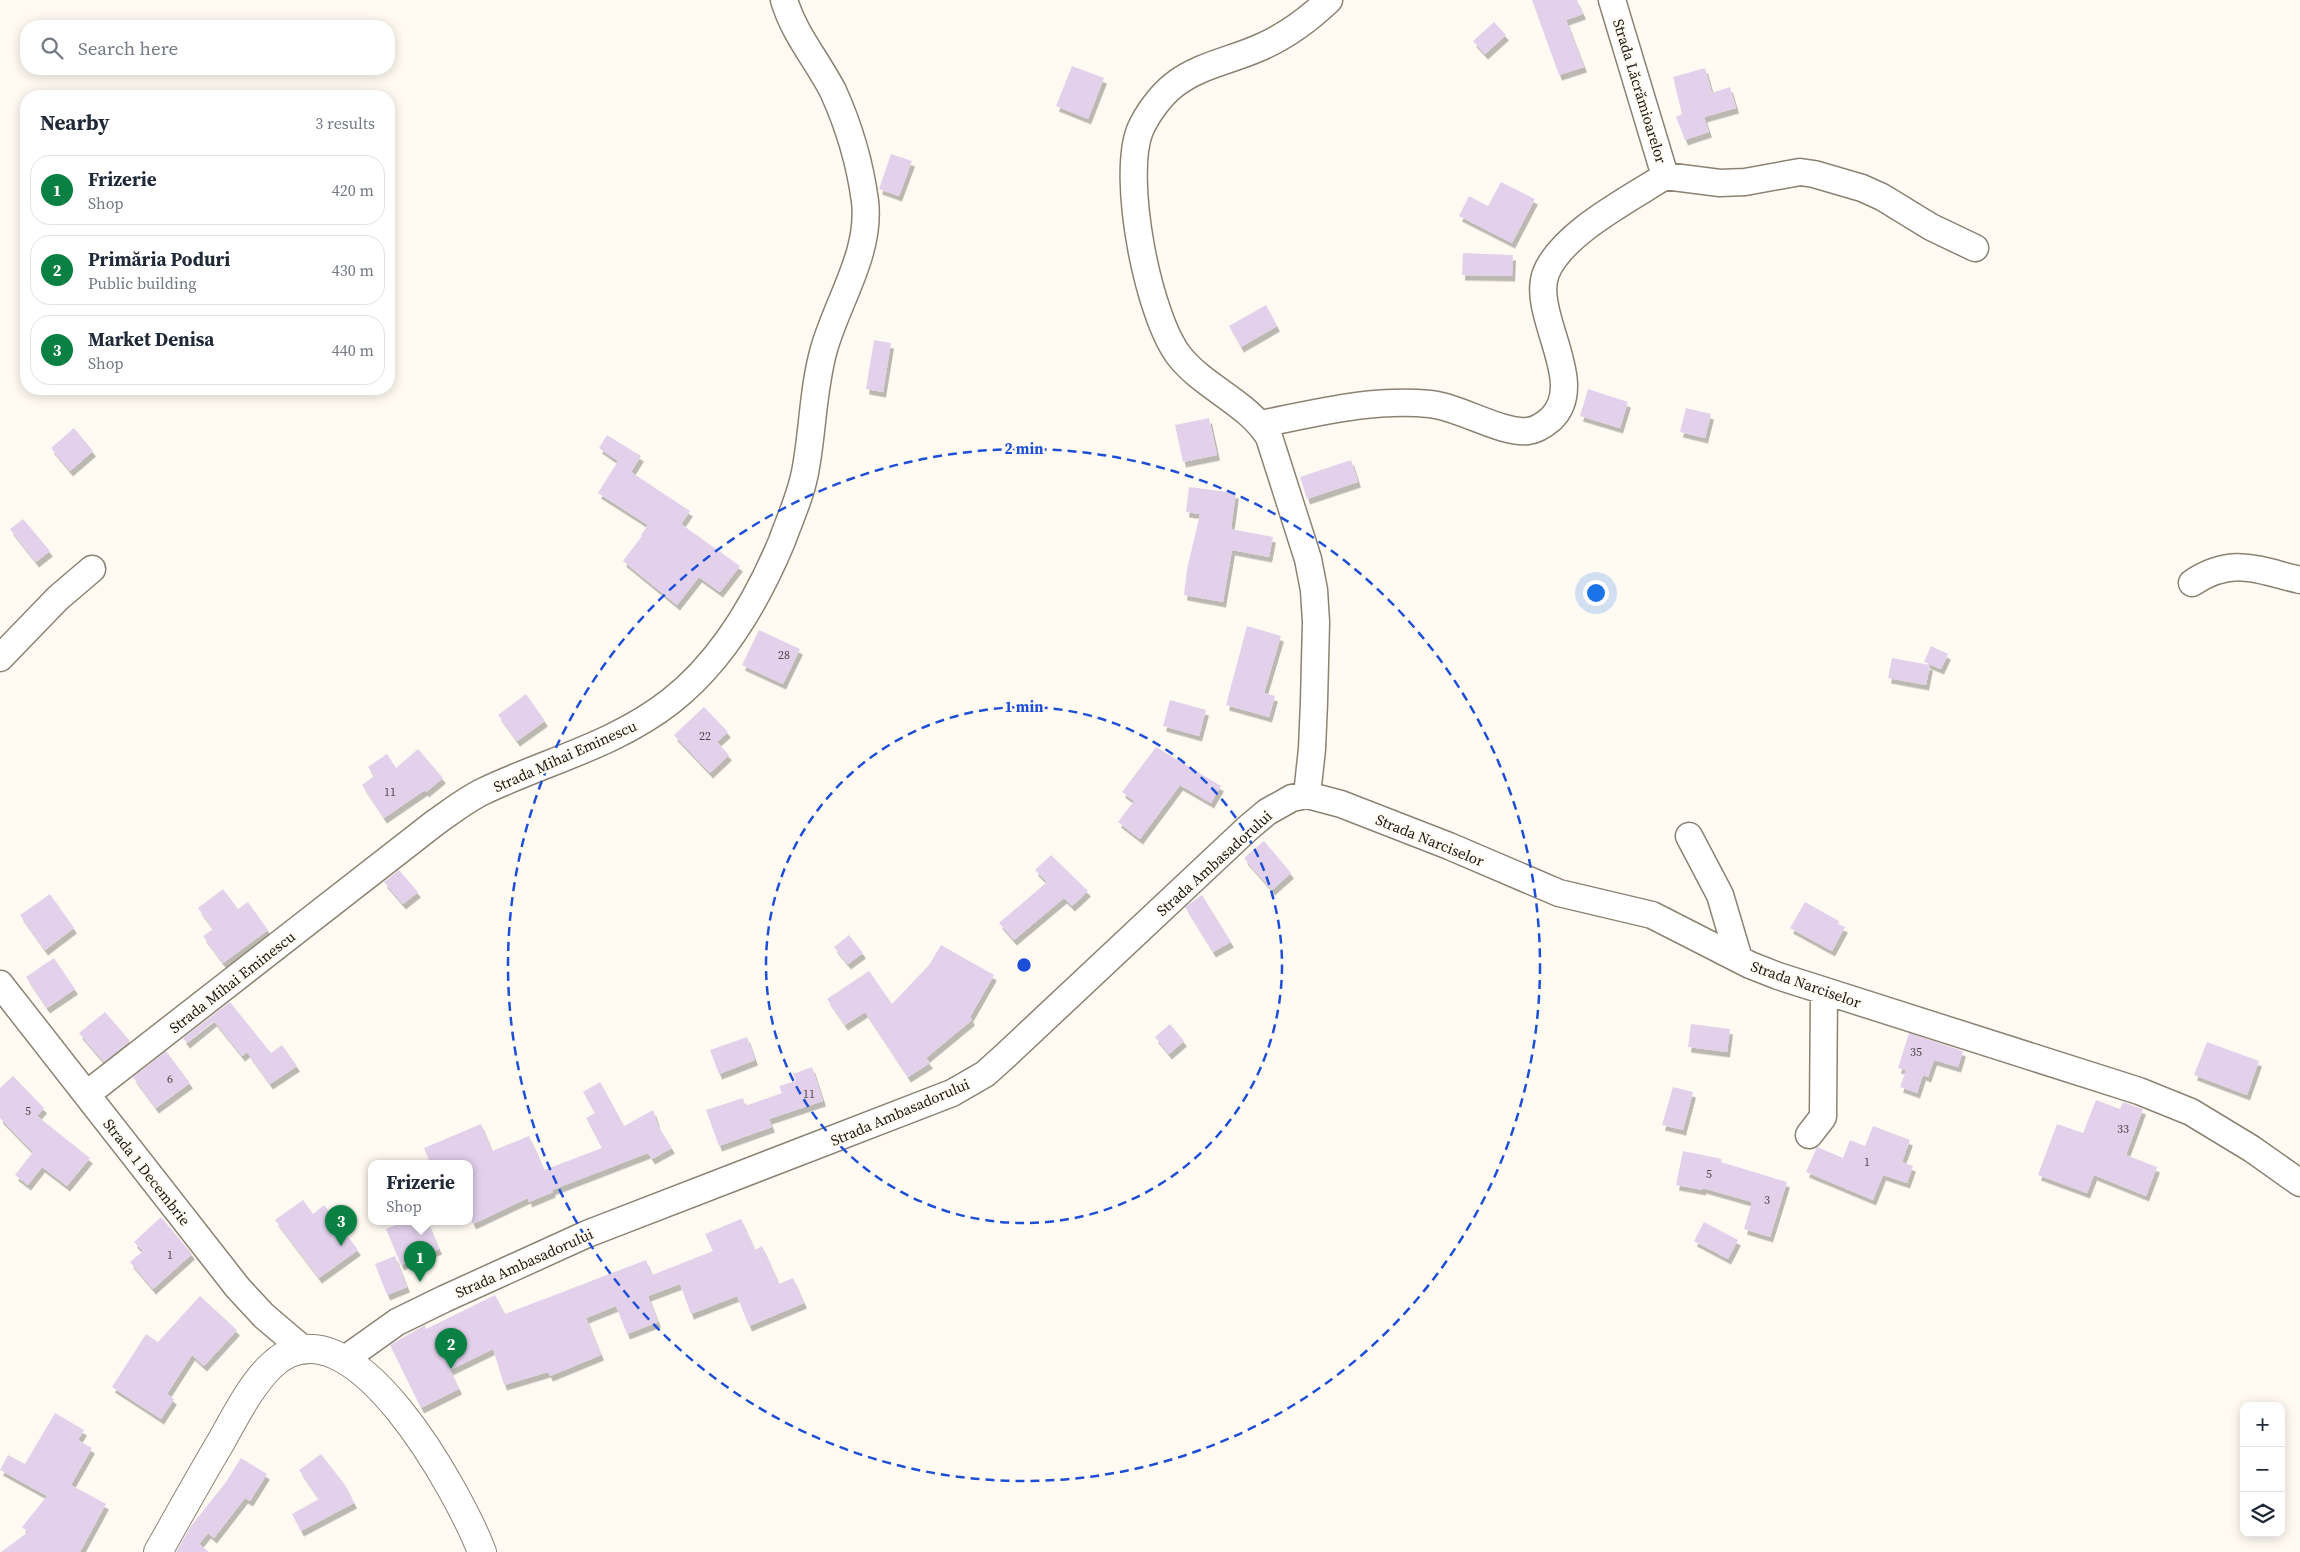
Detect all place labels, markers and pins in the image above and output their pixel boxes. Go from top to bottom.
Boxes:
centre of rings [1015,956,1033,974]
pin: 3 [325,1205,357,1246]
pin: 1 [404,1241,436,1282]
pin: 2 [435,1328,467,1369]

